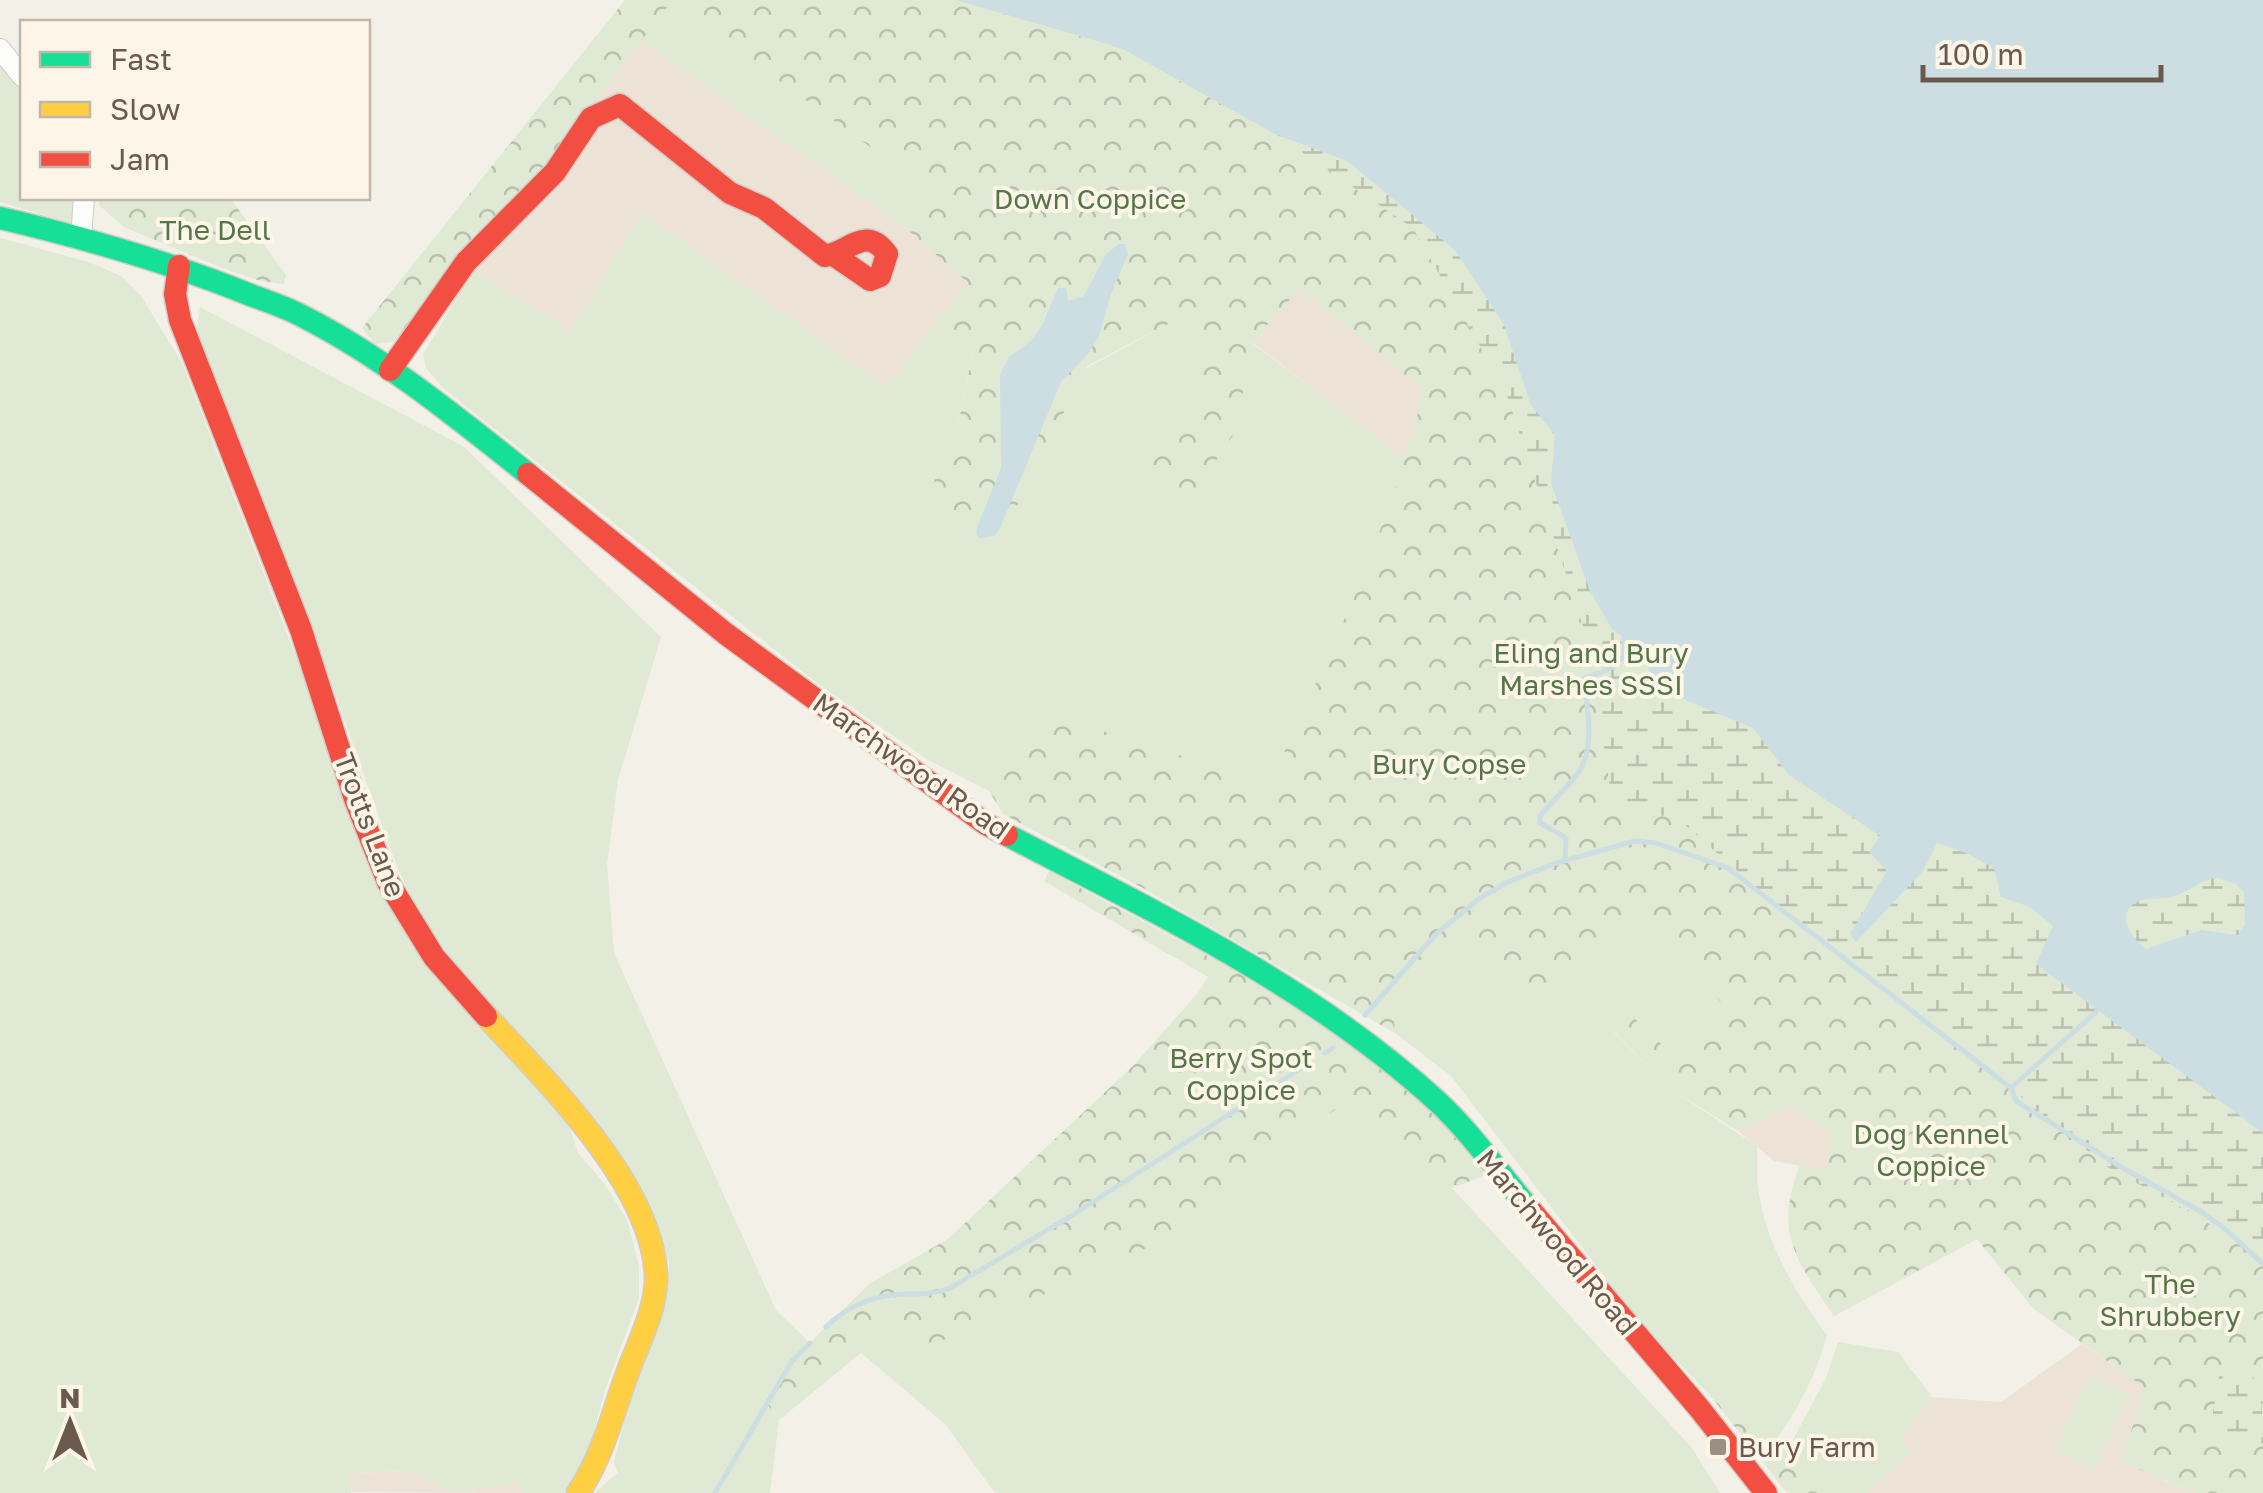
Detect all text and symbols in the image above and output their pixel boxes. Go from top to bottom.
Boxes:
legend [20,20,370,200]
scale bar [1923,20,2160,82]
text: 100 m [1938,36,2024,72]
text: Fast [110,41,172,77]
text: Slow [110,91,181,127]
text: Jam [110,141,170,177]
park label: Down Coppice [994,182,1186,215]
park label: The Dell [159,213,271,246]
park label: Eling and Bury Marshes SSSI [1493,636,1689,701]
street label: Marchwood Road [807,686,1016,846]
park label: Bury Copse [1372,747,1526,780]
street label: Trotts Lane [328,748,413,902]
park label: Berry Spot Coppice [1169,1041,1313,1106]
park label: Dog Kennel Coppice [1853,1117,2009,1182]
street label: Marchwood Road [1470,1142,1644,1341]
park label: The Shrubbery [2099,1267,2241,1332]
north arrow [20,1373,120,1473]
text: N [59,1381,81,1414]
place label: Bury Farm [1738,1430,1876,1463]
marker: Bury Farm [1707,1436,1729,1458]

